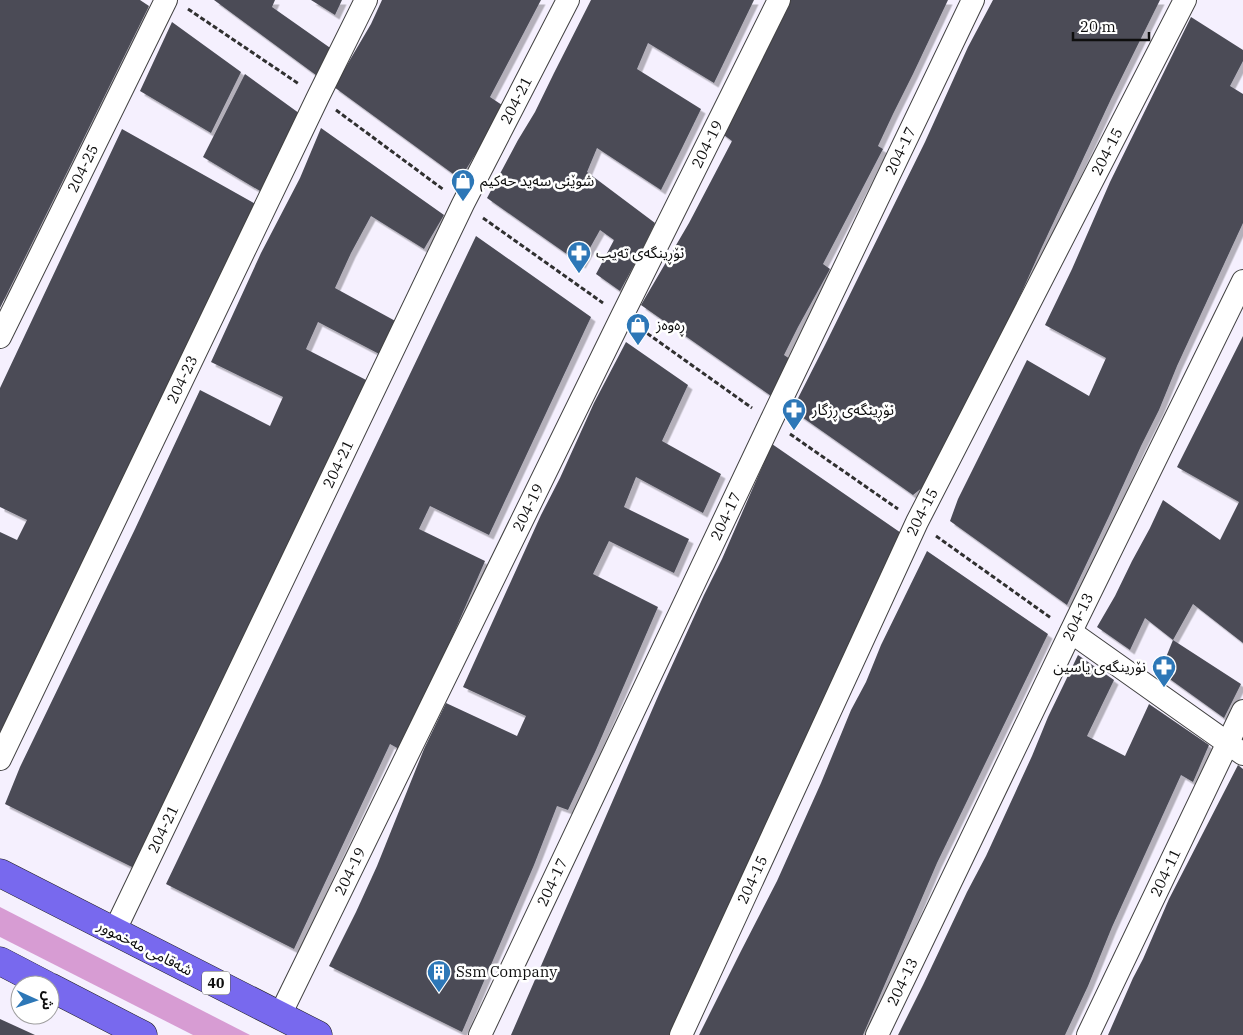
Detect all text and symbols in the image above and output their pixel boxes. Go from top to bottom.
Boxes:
scale bar [1073,10,1149,42]
text: 20 m [1080,17,1116,36]
street label: 204-21 [496,73,536,127]
street label: 204-19 [687,117,727,171]
street label: 204-17 [881,124,920,178]
street label: 204-15 [1087,124,1127,178]
street label: 204-25 [63,141,102,195]
shop icon: شوێنی سەید حەکیم [450,168,476,202]
place label: شوێنی سەید حەکیم [480,171,595,192]
pharmacy icon: نۆڕینگەی تەیب [566,240,592,274]
place label: نۆڕینگەی تەیب [596,243,684,265]
shop icon: ڕەوەز [625,312,651,346]
place label: ڕەوەز [655,315,685,337]
street label: 204-23 [162,352,201,406]
pharmacy icon: نۆڕینگەی ڕزگار [781,397,807,431]
place label: نۆڕینگەی ڕزگار [811,400,894,422]
street label: 204-21 [318,437,357,491]
street label: 204-19 [508,480,548,534]
street label: 204-15 [902,485,942,539]
street label: 204-17 [706,489,745,543]
street label: 204-13 [1058,590,1097,644]
pharmacy icon: نۆرینگەی یاسین [1151,654,1177,688]
place label: نۆرینگەی یاسین [1053,657,1146,676]
street label: 204-21 [143,802,182,856]
street label: 204-19 [330,844,370,898]
street label: 204-11 [1146,845,1185,900]
street label: 204-15 [733,852,771,907]
street label: 204-17 [532,855,571,909]
street label: شەقامی مەخموور [93,915,196,980]
street label: 204-13 [883,955,922,1009]
building icon: Ssm Company [426,959,452,993]
place label: Ssm Company [456,962,557,981]
road number: 40 [202,971,230,994]
north arrow [10,975,60,1025]
text: ش [38,991,57,1011]

